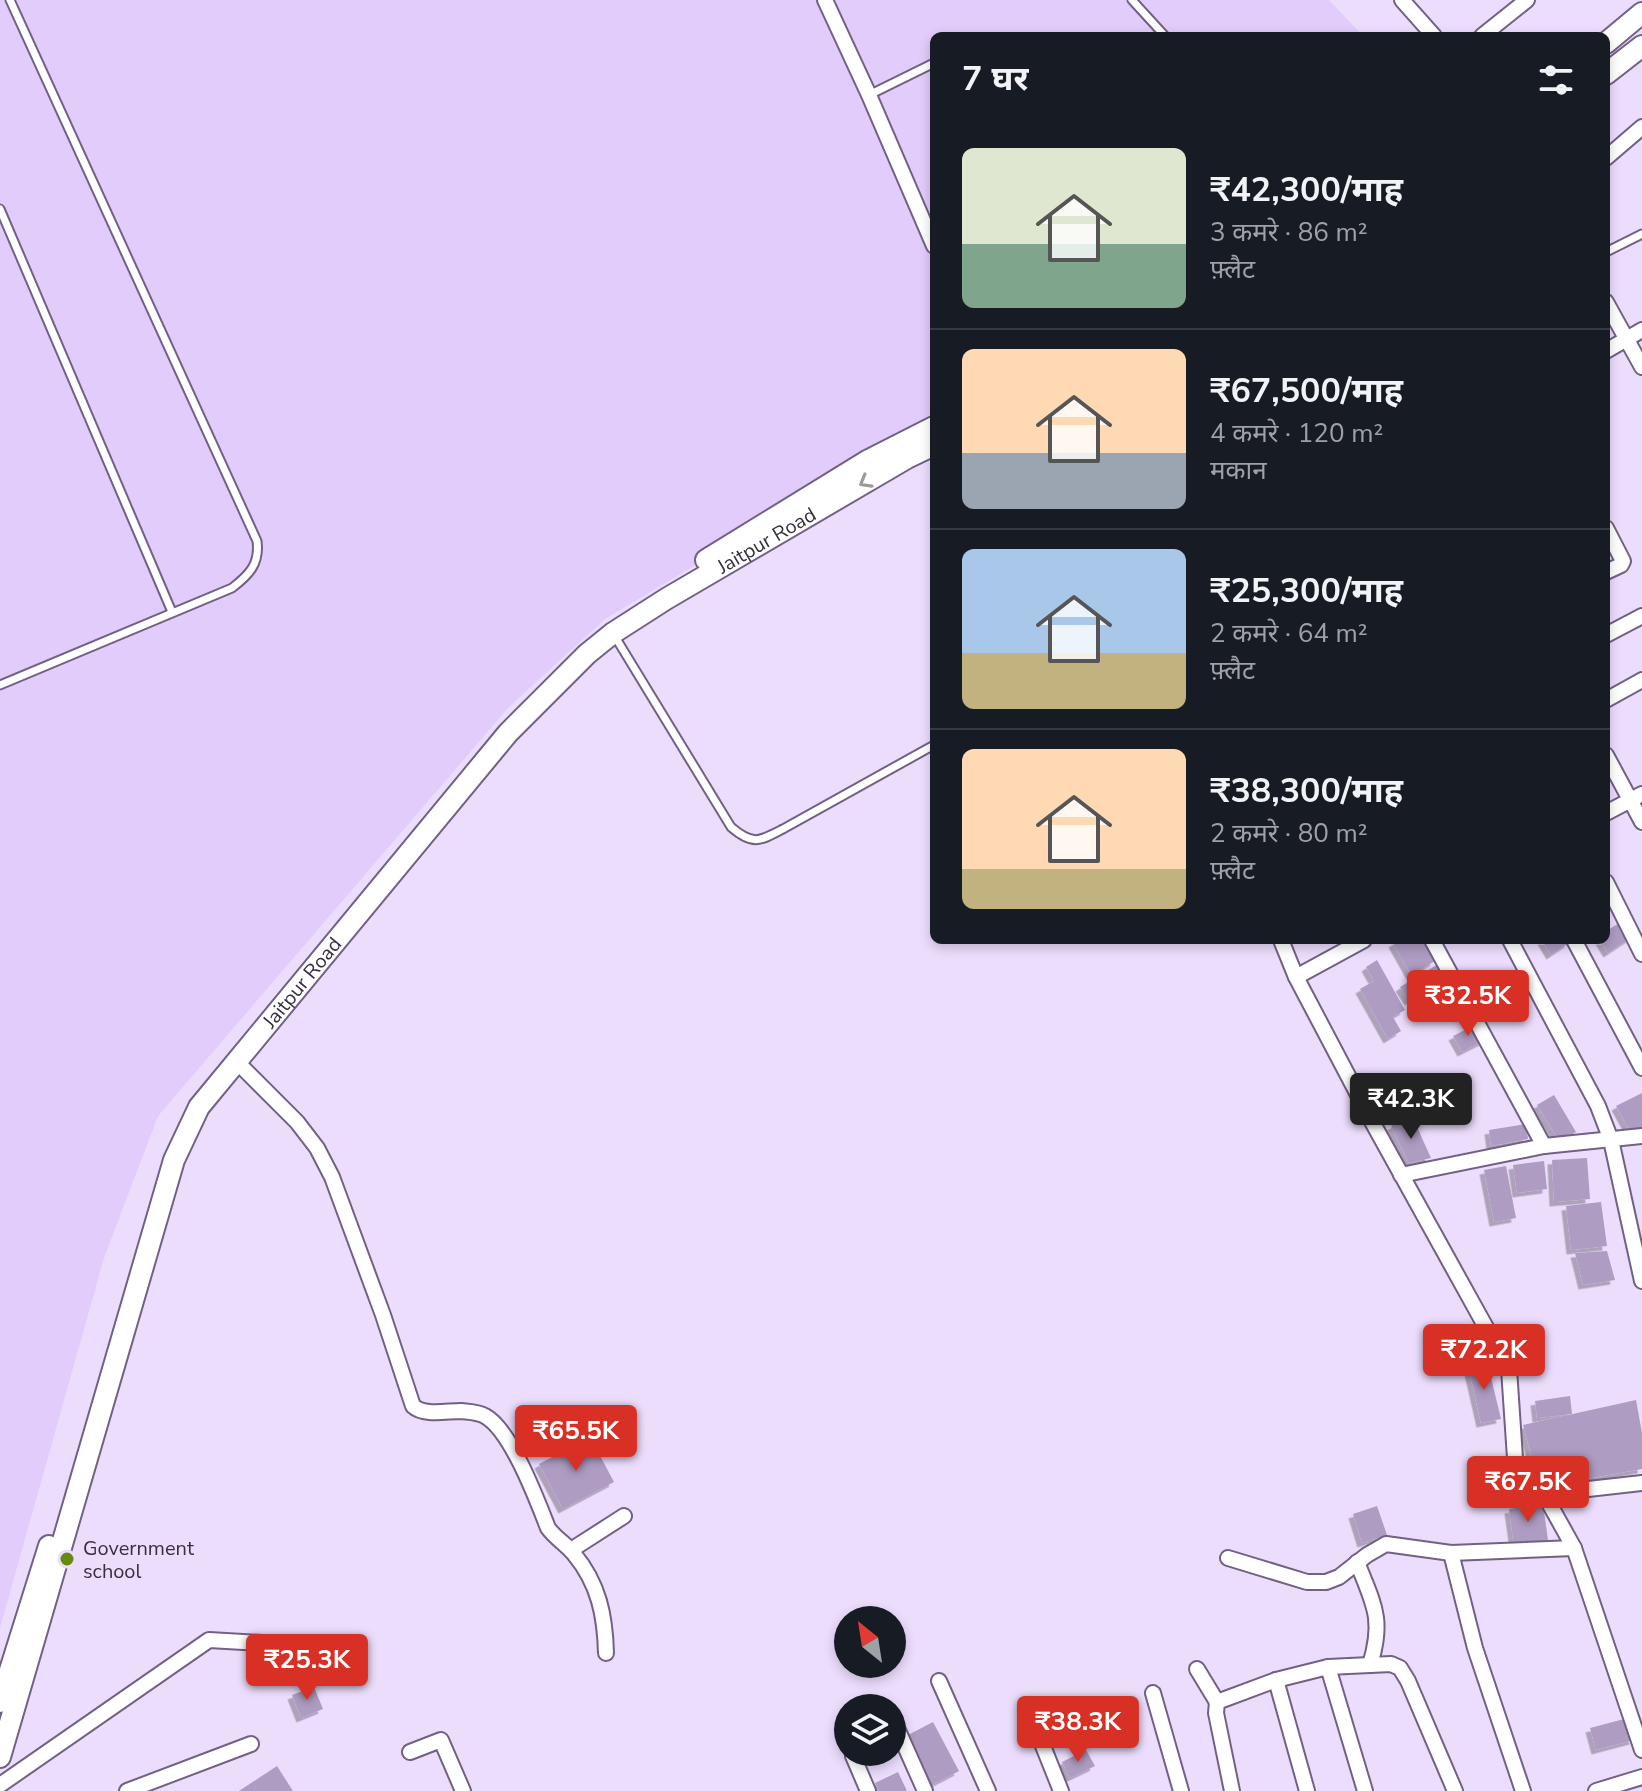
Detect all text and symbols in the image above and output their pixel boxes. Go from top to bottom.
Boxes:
text: 7 घर [962,56,1029,102]
icon: filters [1534,58,1578,102]
text: ₹42,300/माह [1210,167,1403,213]
icon: home [1026,180,1122,276]
text: 3 कमरे · 86 m² [1210,215,1368,250]
text: फ़्लैट [1210,252,1255,287]
text: ₹67,500/माह [1210,368,1403,414]
icon: home [1026,381,1122,477]
text: 4 कमरे · 120 m² [1210,416,1383,451]
text: मकान [1210,453,1267,488]
one-way arrow [859,472,874,488]
street label: Jaitpur Road [711,501,821,580]
text: ₹25,300/माह [1210,568,1403,614]
icon: home [1026,581,1122,677]
text: 2 कमरे · 64 m² [1210,616,1368,651]
text: फ़्लैट [1210,653,1255,688]
text: ₹38,300/माह [1210,768,1403,814]
icon: home [1026,781,1122,877]
text: 2 कमरे · 80 m² [1210,816,1368,851]
text: फ़्लैट [1210,853,1255,888]
street label: Jaitpur Road [256,931,348,1034]
pin: ₹32.5K [1403,970,1533,1038]
text: ₹32.5K [1425,978,1511,1013]
pin: ₹42.3K [1346,1073,1476,1141]
text: ₹42.3K [1368,1081,1454,1116]
pin: ₹72.2K [1419,1324,1549,1392]
text: ₹72.2K [1441,1332,1527,1367]
pin: ₹65.5K [511,1405,641,1473]
text: ₹65.5K [533,1413,619,1448]
pin: ₹67.5K [1463,1456,1593,1524]
text: ₹67.5K [1485,1464,1571,1499]
place label: Government school [83,1535,195,1585]
marker: Government school [58,1550,76,1568]
north arrow [834,1606,906,1678]
map controls [834,1606,906,1766]
pin: ₹25.3K [242,1634,372,1702]
text: ₹25.3K [264,1642,350,1677]
button: layers [834,1694,906,1766]
pin: ₹38.3K [1013,1696,1143,1764]
text: ₹38.3K [1035,1704,1121,1739]

